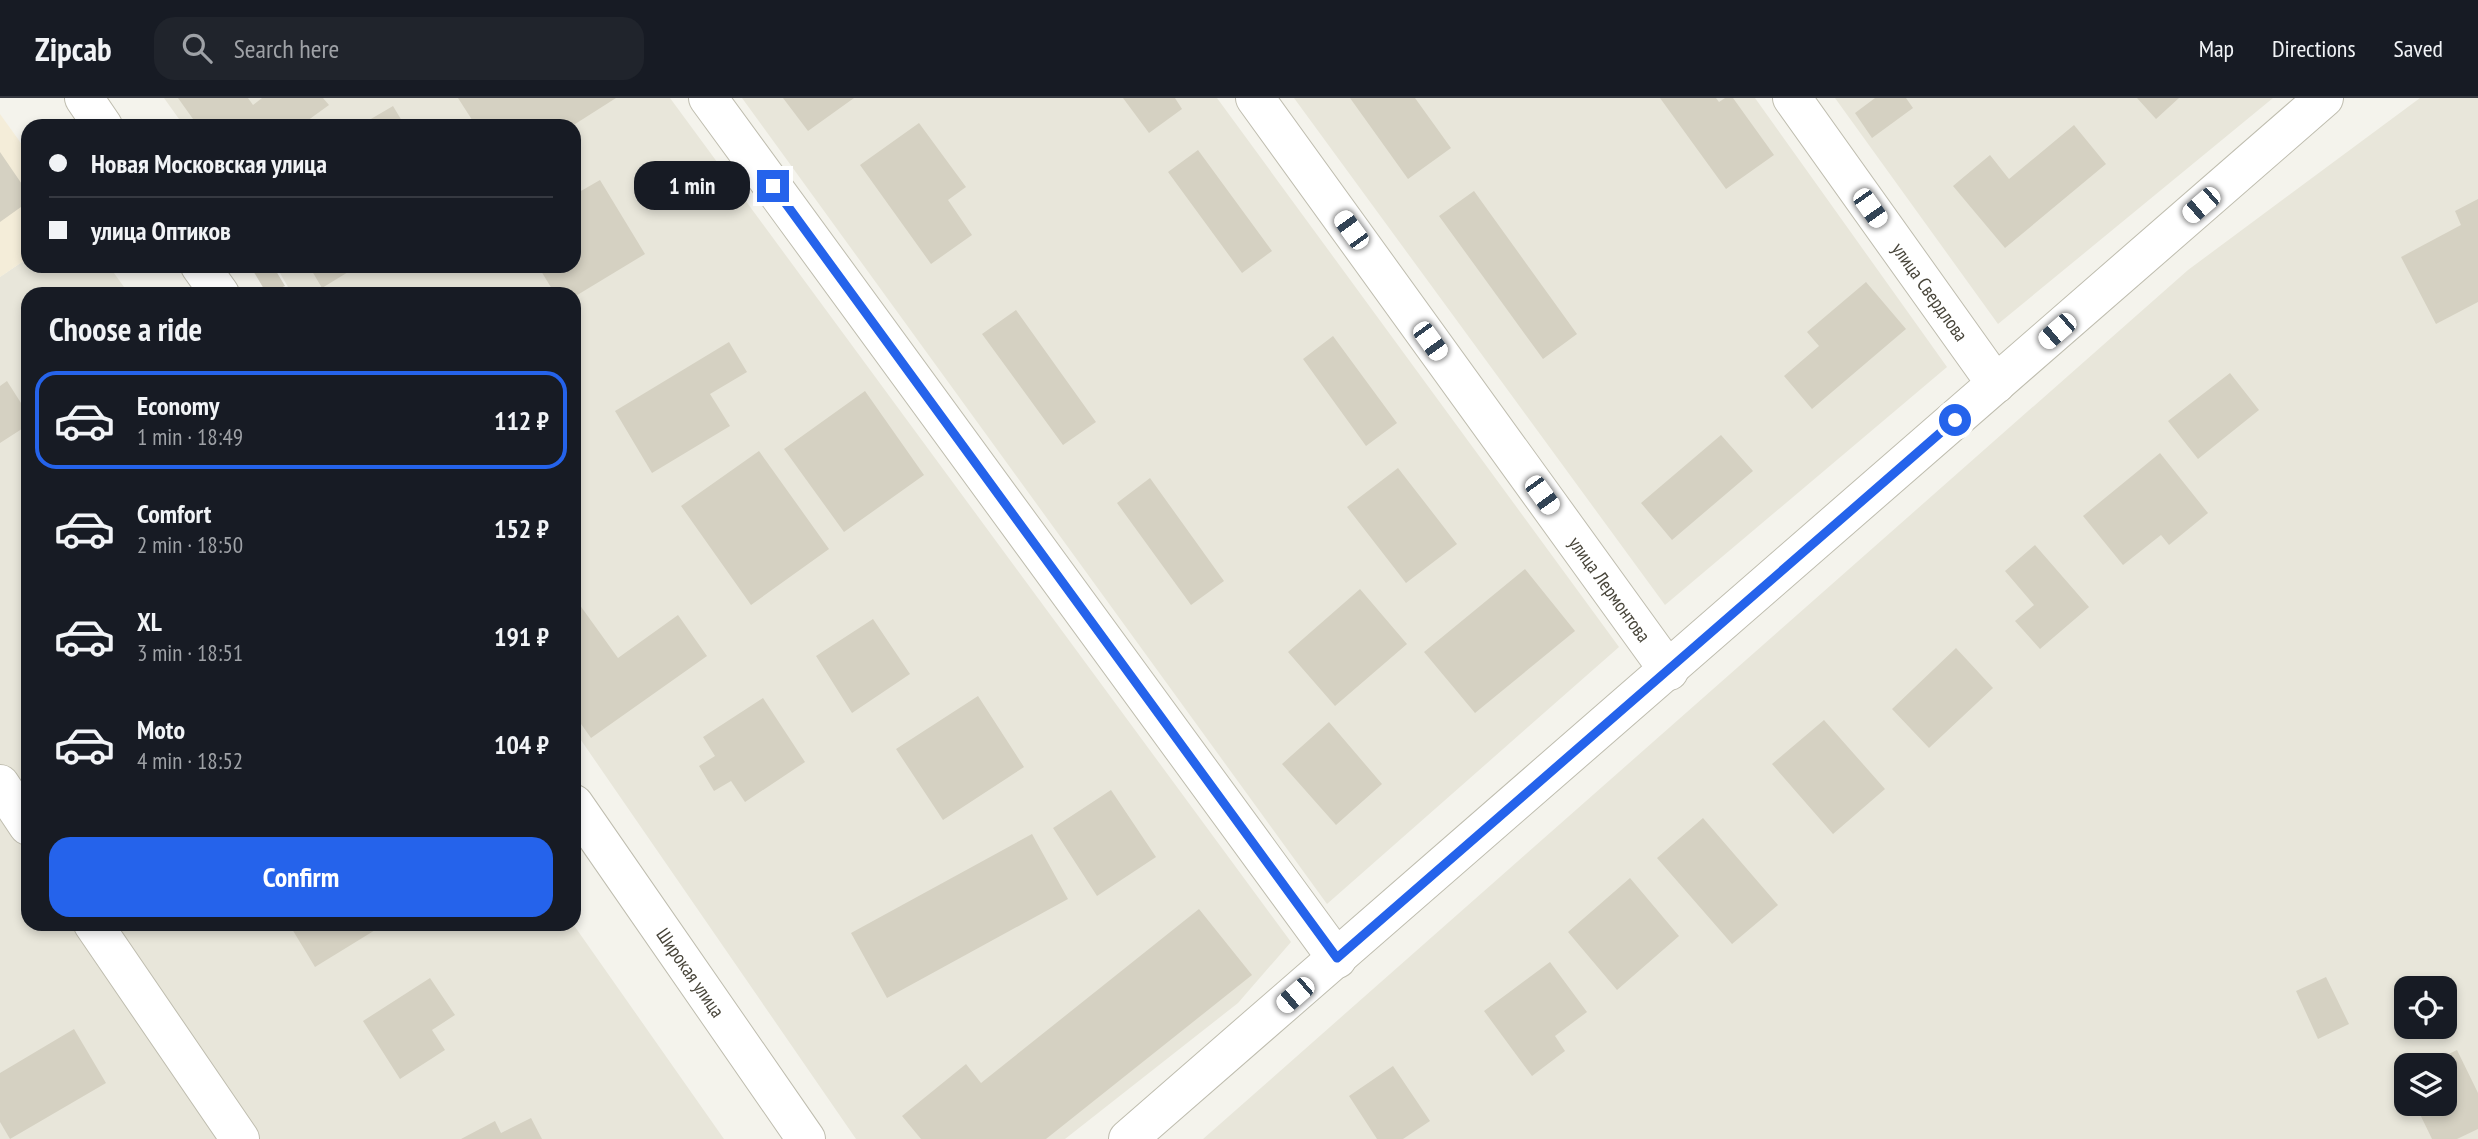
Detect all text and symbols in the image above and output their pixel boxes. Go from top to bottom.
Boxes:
search box [154,17,644,80]
text: Zipcab [35,27,112,70]
icon: search [178,29,216,67]
text: Search here [234,32,339,65]
text: Map [2199,33,2234,64]
text: Directions [2272,33,2356,64]
text: Saved [2394,33,2443,64]
text: Новая Московская улица [91,147,327,180]
callout: 1 min [633,162,748,210]
route end [757,170,789,202]
text: 1 min [669,171,715,200]
car [2179,183,2224,227]
car [1850,185,1891,231]
car [1331,207,1372,253]
text: улица Оптиков [91,214,231,247]
street label: улица Свердлова [1887,238,1973,346]
text: Choose a ride [49,308,202,350]
car [2035,309,2080,353]
car [1410,318,1451,364]
icon: car [53,389,116,452]
text: Economy [137,389,219,422]
text: 112 ₽ [494,404,549,437]
route start [1939,404,1971,436]
text: 1 min · 18:49 [137,422,243,451]
car [1522,472,1563,518]
icon: car [53,497,116,560]
text: Comfort [137,497,211,530]
text: 152 ₽ [494,512,549,545]
text: 2 min · 18:50 [137,530,243,559]
street label: улица Лермонтова [1564,532,1656,647]
icon: car [53,605,116,668]
text: XL [137,605,162,638]
text: 191 ₽ [494,620,549,653]
text: 3 min · 18:51 [137,638,243,667]
icon: car [53,713,116,776]
text: Moto [137,713,185,746]
text: 104 ₽ [494,728,549,761]
text: 4 min · 18:52 [137,746,243,775]
button: Confirm [49,837,553,917]
street label: Широкая улица [651,923,730,1022]
car [1273,973,1318,1017]
map controls [2394,976,2457,1116]
button: locate [2394,976,2457,1039]
button: layers [2394,1053,2457,1116]

